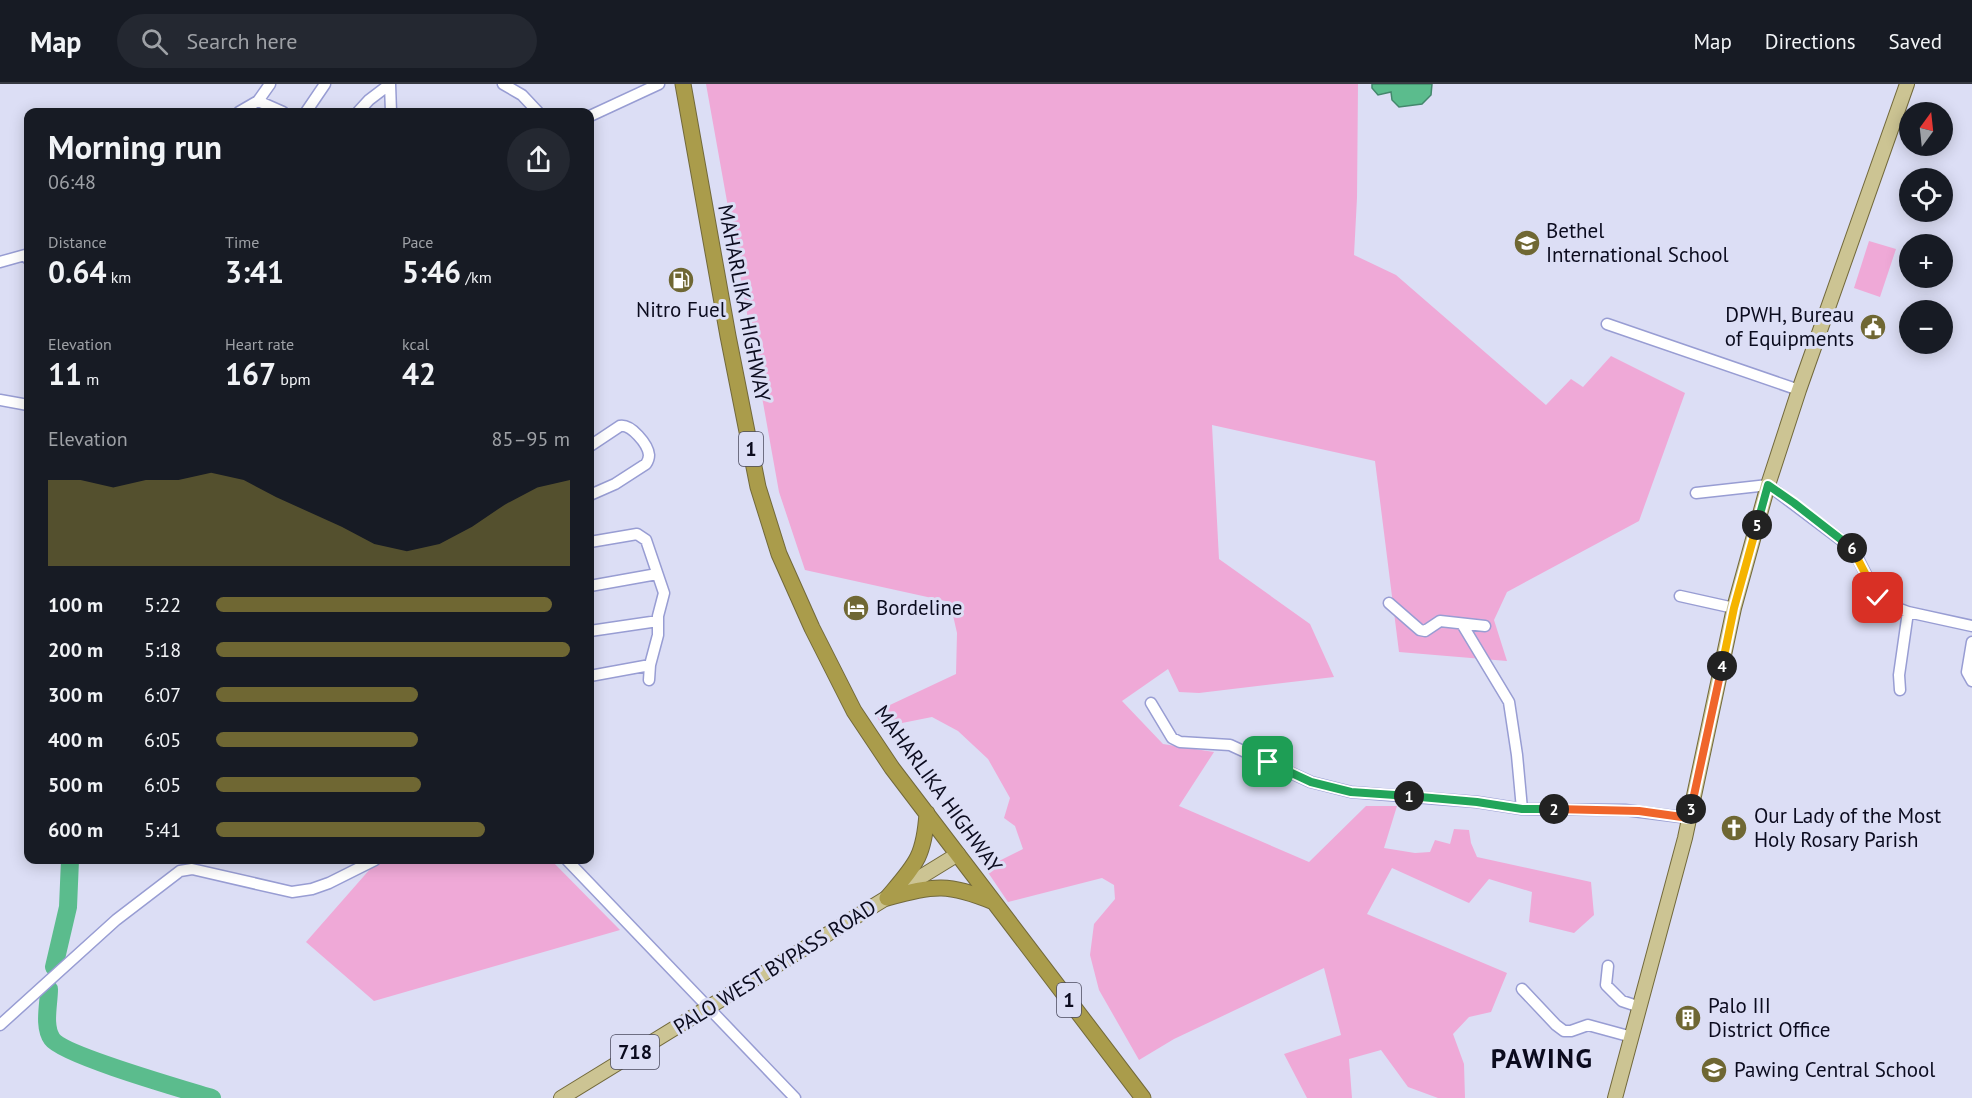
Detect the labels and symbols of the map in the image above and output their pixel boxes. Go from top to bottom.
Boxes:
north arrow [1899,102,1953,156]
street label: MAHARLIKA HIGHWAY [712,202,777,404]
place label: Bethel International School [1546,217,1729,268]
school or university icon: Bethel International School [1512,228,1542,258]
fuel station icon: Nitro Fuel [666,265,696,295]
place label: Nitro Fuel [636,296,726,323]
place label: DPWH, Bureau of Equipments [1725,301,1854,352]
public building icon: DPWH, Bureau of Equipments [1858,312,1888,342]
road number: 1 [739,432,763,466]
pin: 5 [1742,510,1772,540]
pin: 6 [1837,533,1867,563]
pin [1852,572,1903,623]
hotel icon: Bordeline [841,593,871,623]
place label: Bordeline [876,594,963,621]
pin: 4 [1707,651,1737,681]
street label: MAHARLIKA HIGHWAY [869,700,1008,878]
pin [1242,736,1293,787]
pin: 1 [1394,781,1424,811]
pin: 2 [1539,794,1569,824]
pin: 3 [1676,794,1706,824]
place label: Our Lady of the Most Holy Rosary Parish [1754,802,1941,853]
church icon: Our Lady of the Most Holy Rosary Parish [1719,813,1749,843]
street label: PALO WEST BYPASS ROAD [668,893,881,1040]
road number: 1 [1057,983,1081,1017]
place label: Palo III District Office [1708,992,1830,1043]
building icon: Palo III District Office [1673,1003,1703,1033]
road number: 718 [611,1035,659,1069]
district label: PAWING [1491,1041,1593,1075]
school or university icon: Pawing Central School [1699,1055,1729,1085]
place label: Pawing Central School [1734,1056,1935,1083]

